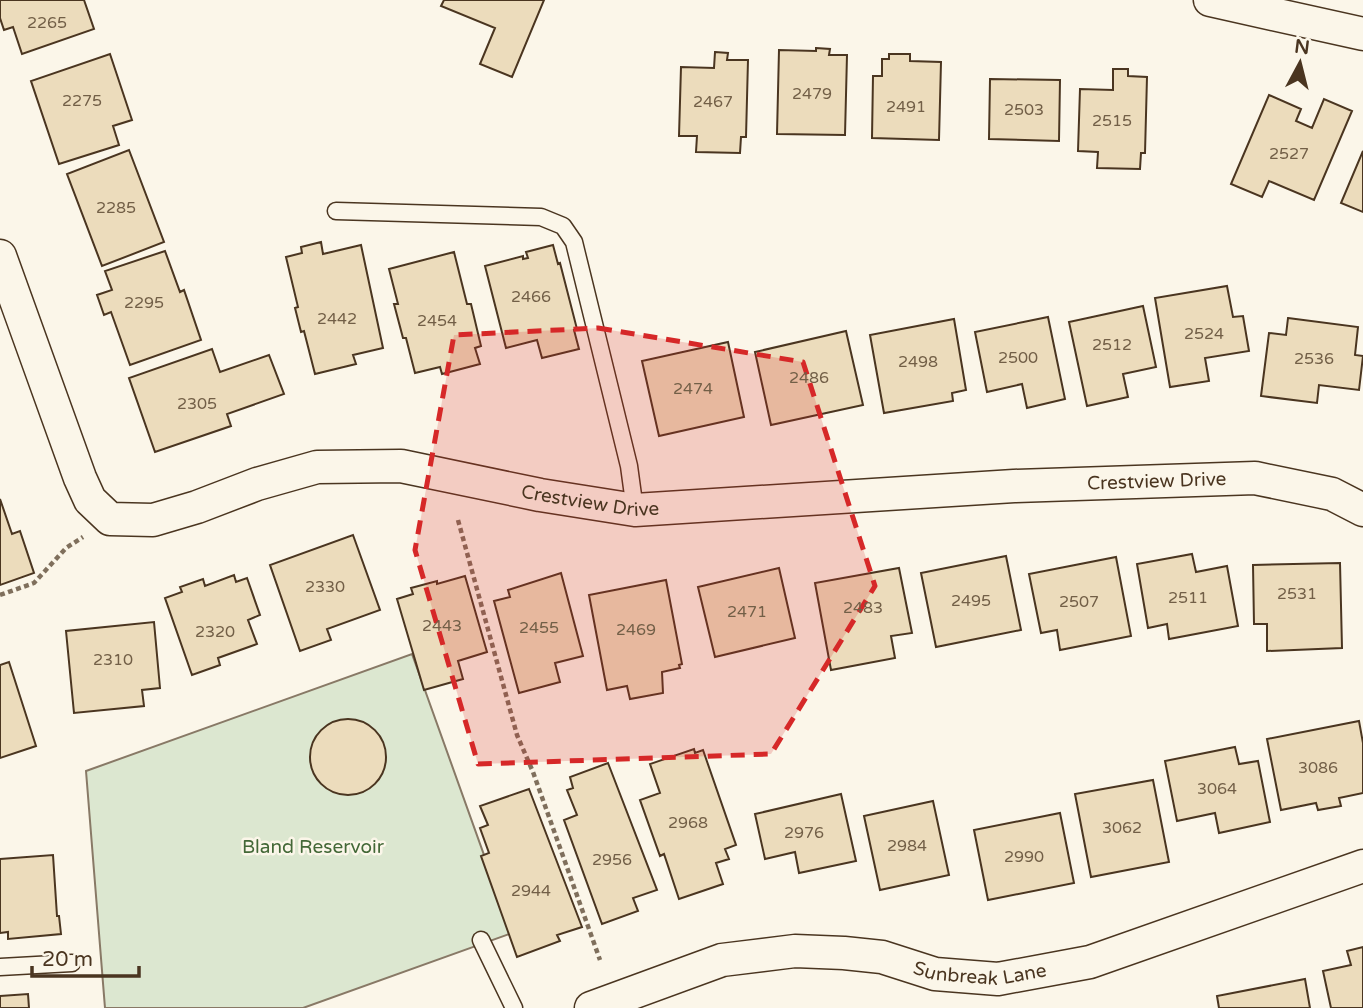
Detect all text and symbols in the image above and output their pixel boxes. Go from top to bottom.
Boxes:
house number: 2265 [27,13,67,33]
north arrow [1265,28,1335,98]
text: N [1293,35,1311,59]
house number: 2479 [792,84,832,104]
house number: 2275 [62,91,102,111]
house number: 2467 [693,92,733,112]
house number: 2491 [886,97,926,117]
house number: 2503 [1004,100,1044,120]
house number: 2515 [1092,111,1132,131]
house number: 2527 [1269,144,1309,164]
house number: 2285 [96,198,136,218]
house number: 2466 [511,287,551,307]
house number: 2295 [124,293,164,313]
house number: 2442 [317,309,357,329]
house number: 2454 [417,311,457,331]
house number: 2524 [1184,324,1224,344]
house number: 2512 [1092,335,1132,355]
house number: 2500 [998,348,1038,368]
house number: 2536 [1294,349,1334,369]
house number: 2498 [898,352,938,372]
house number: 2486 [789,368,829,388]
house number: 2474 [673,379,713,399]
house number: 2305 [177,394,217,414]
street label: Crestview Drive [1087,468,1227,495]
street label: Crestview Drive [519,480,660,521]
house number: 2330 [305,577,345,597]
house number: 2531 [1277,584,1317,604]
house number: 2511 [1168,588,1208,608]
house number: 2495 [951,591,991,611]
house number: 2507 [1059,592,1099,612]
house number: 2483 [843,598,883,618]
house number: 2471 [727,602,767,622]
house number: 2443 [422,616,462,636]
house number: 2455 [519,618,559,638]
house number: 2469 [616,620,656,640]
house number: 2320 [195,622,235,642]
house number: 2310 [93,650,133,670]
house number: 3086 [1298,758,1338,778]
house number: 3064 [1197,779,1237,799]
house number: 2968 [668,813,708,833]
house number: 3062 [1102,818,1142,838]
house number: 2976 [784,823,824,843]
park label: Bland Reservoir [242,836,385,858]
house number: 2984 [887,836,927,856]
house number: 2990 [1004,847,1044,867]
house number: 2956 [592,850,632,870]
house number: 2944 [511,881,551,901]
scale bar [32,934,138,978]
text: 20 m [42,947,93,972]
street label: Sunbreak Lane [910,957,1048,990]

